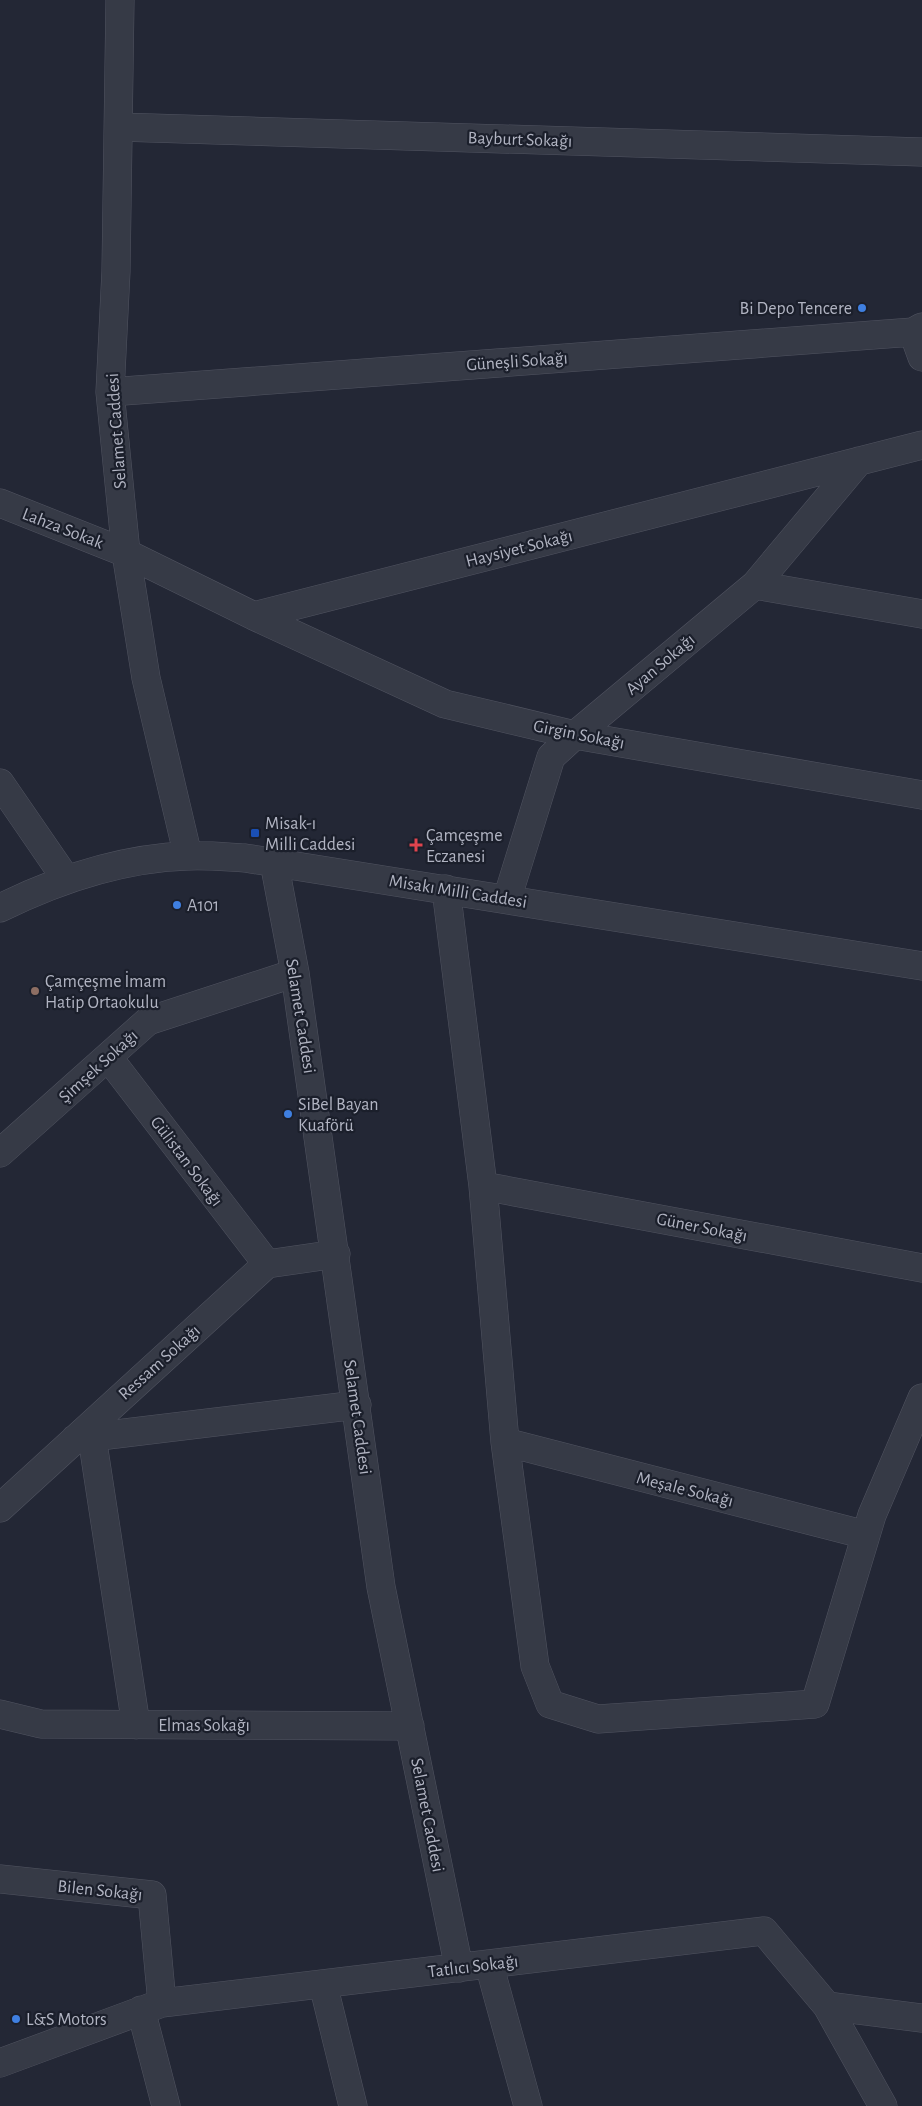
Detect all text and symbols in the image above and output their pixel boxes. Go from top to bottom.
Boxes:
street label: Bayburt Sokağı [467,129,572,151]
place label: Bi Depo Tencere [740,300,852,318]
marker: Bi Depo Tencere [856,302,868,314]
street label: Güneşli Sokağı [466,349,568,375]
street label: Selamet Caddesi [104,372,130,489]
street label: Lahza Sokak [20,505,106,553]
street label: Haysiyet Sokağı [464,527,575,571]
street label: Ayan Sokağı [623,631,699,699]
street label: Girgin Sokağı [532,717,626,753]
place label: Misak-ı Milli Caddesi [265,815,355,854]
marker: Misak-ı Milli Caddesi [249,827,261,839]
place label: Çamçeşme Eczanesi [426,827,502,866]
marker: Çamçeşme Eczanesi [410,839,422,851]
street label: Misakı Milli Caddesi [388,872,528,912]
place label: A101 [187,897,219,915]
marker: A101 [171,899,183,911]
street label: Selamet Caddesi [282,957,318,1075]
place label: Çamçeşme İmam Hatip Ortaokulu [45,971,166,1012]
marker: Çamçeşme İmam Hatip Ortaokulu [29,985,41,997]
street label: Şimşek Sokağı [56,1027,142,1107]
place label: SiBel Bayan Kuaförü [298,1096,379,1135]
marker: SiBel Bayan Kuaförü [282,1108,294,1120]
street label: Gülistan Sokağı [147,1113,226,1210]
street label: Güner Sokağı [655,1210,749,1246]
street label: Ressam Sokağı [115,1322,204,1404]
street label: Selamet Caddesi [340,1358,374,1476]
street label: Meşale Sokağı [635,1469,735,1511]
street label: Elmas Sokağı [158,1717,250,1735]
street label: Selamet Caddesi [407,1757,447,1874]
street label: Bilen Sokağı [57,1878,143,1904]
street label: Tatlıcı Sokağı [427,1953,519,1981]
place label: L&S Motors [26,2011,107,2029]
marker: L&S Motors [10,2013,22,2025]

